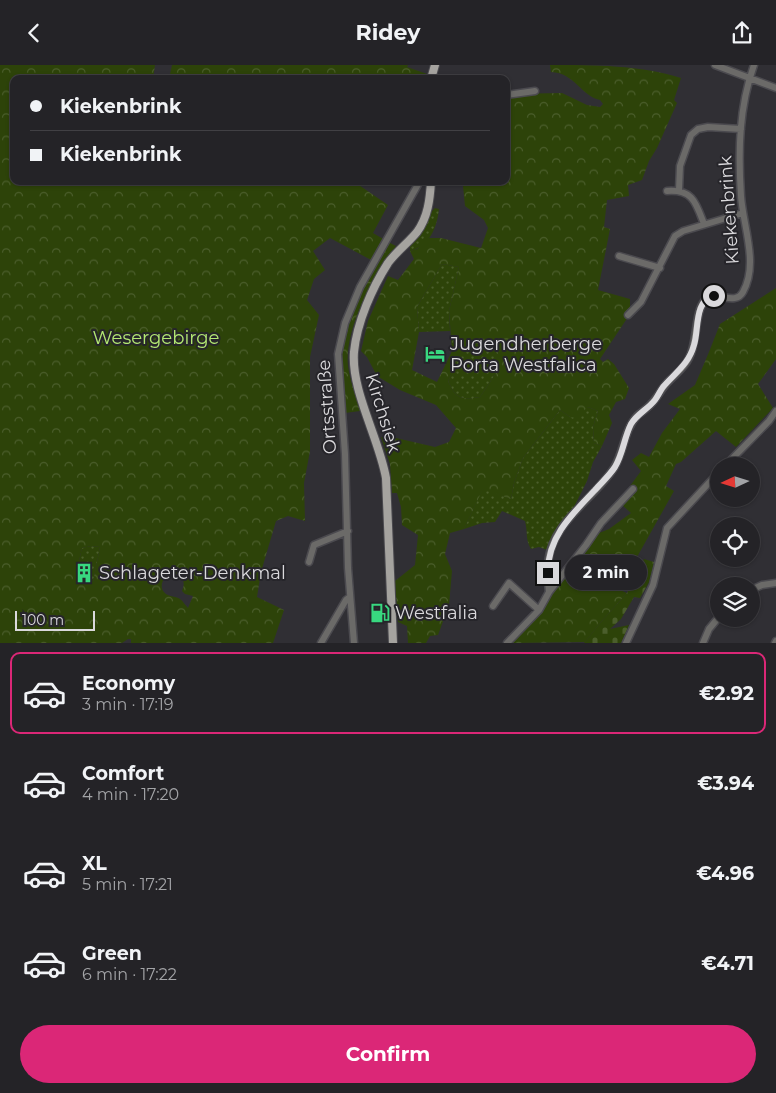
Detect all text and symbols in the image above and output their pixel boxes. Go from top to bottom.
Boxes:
icon: back [20,19,48,47]
text: Ridey [355,19,421,46]
icon: share [728,19,756,47]
text: Kiekenbrink [60,95,181,118]
text: Kiekenbrink [60,143,181,166]
street label: Kiekenbrink [714,155,744,265]
route start [703,285,725,307]
park label: Wesergebirge [93,327,220,349]
place label: Jugendherberge Porta Westfalica [449,333,602,376]
hotel icon: Jugendherberge Porta Westfalica [424,343,446,365]
street label: Ortsstraße [313,359,341,455]
street label: Kirchsiek [360,371,406,456]
north arrow [710,457,760,507]
map controls [710,457,760,627]
button: locate [710,517,760,567]
callout: 2 min [566,555,648,591]
building icon: Schlageter-Denkmal [73,562,95,584]
place label: Schlageter-Denkmal [99,562,286,584]
route end [537,562,559,584]
text: 2 min [583,563,629,582]
button: layers [710,577,760,627]
fuel station icon: Westfalia [369,602,391,624]
place label: Westfalia [395,602,478,624]
scale bar [15,608,95,631]
text: 100 m [22,611,64,629]
icon: car [22,671,67,716]
text: Economy [82,672,175,695]
text: €2.92 [699,682,754,705]
text: 3 min · 17:19 [82,695,174,714]
icon: car [22,761,67,806]
text: Comfort [82,762,164,785]
text: €3.94 [697,772,754,795]
text: 4 min · 17:20 [82,785,179,804]
icon: car [22,851,67,896]
text: XL [82,852,107,875]
text: €4.96 [696,862,754,885]
text: 5 min · 17:21 [82,875,173,894]
icon: car [22,941,67,986]
text: Green [82,942,142,965]
text: €4.71 [701,952,754,975]
text: 6 min · 17:22 [82,965,177,984]
button: Confirm [20,1025,756,1083]

